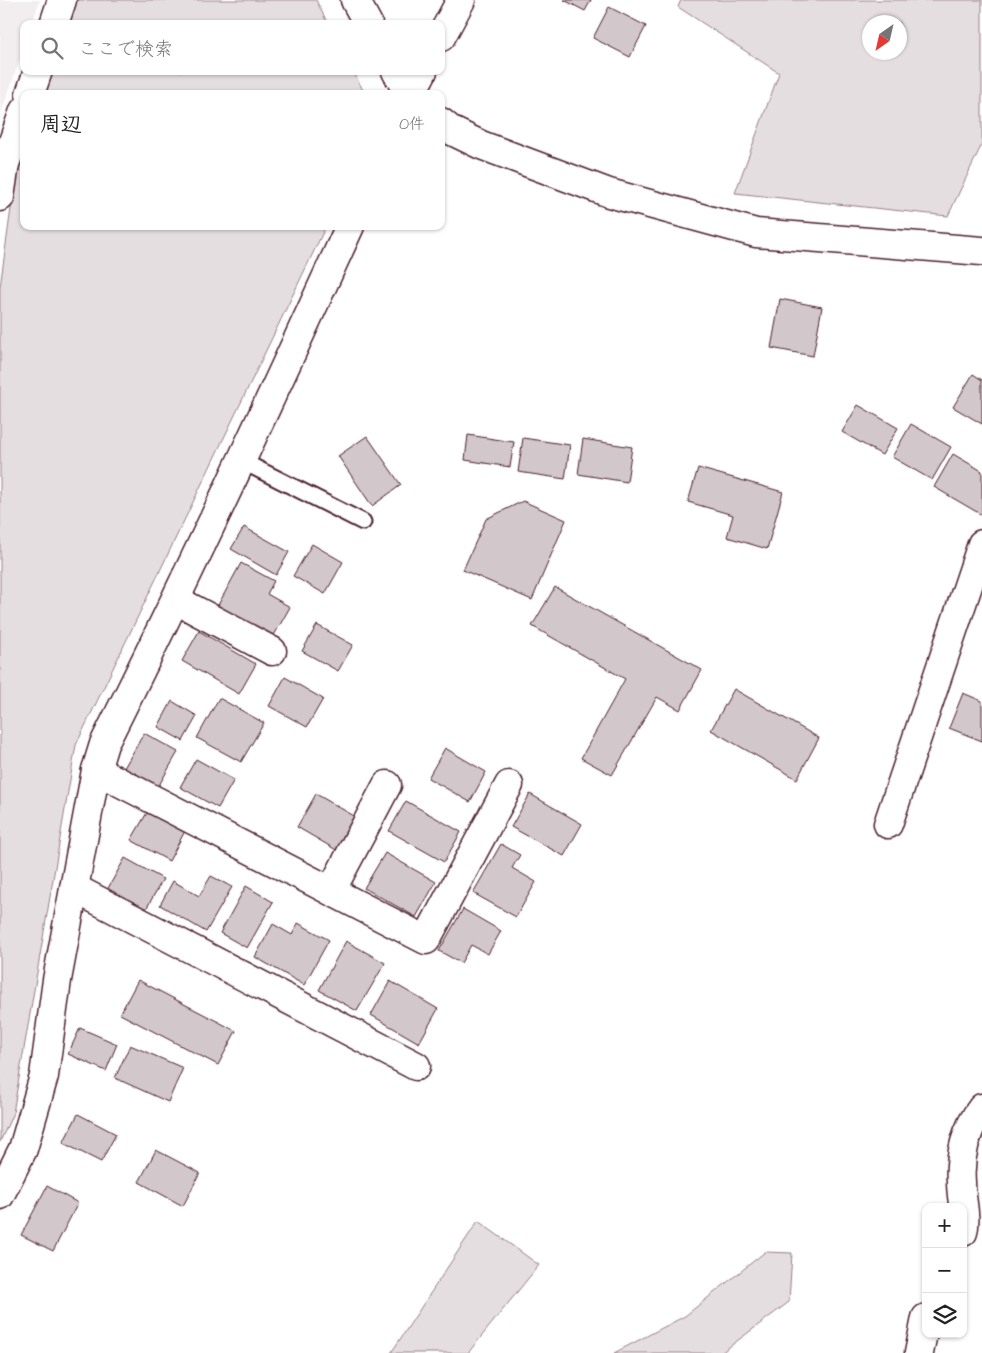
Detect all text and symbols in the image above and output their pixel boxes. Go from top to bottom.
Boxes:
north arrow [862,15,907,60]
search box [20,20,445,75]
icon: search [38,34,66,62]
text: ここで検索 [78,36,173,63]
text: 周辺 [40,110,82,139]
text: 0件 [399,113,425,135]
map controls [922,1203,967,1338]
button: + [922,1203,967,1248]
button: − [922,1248,967,1293]
button: layers [922,1293,967,1338]

